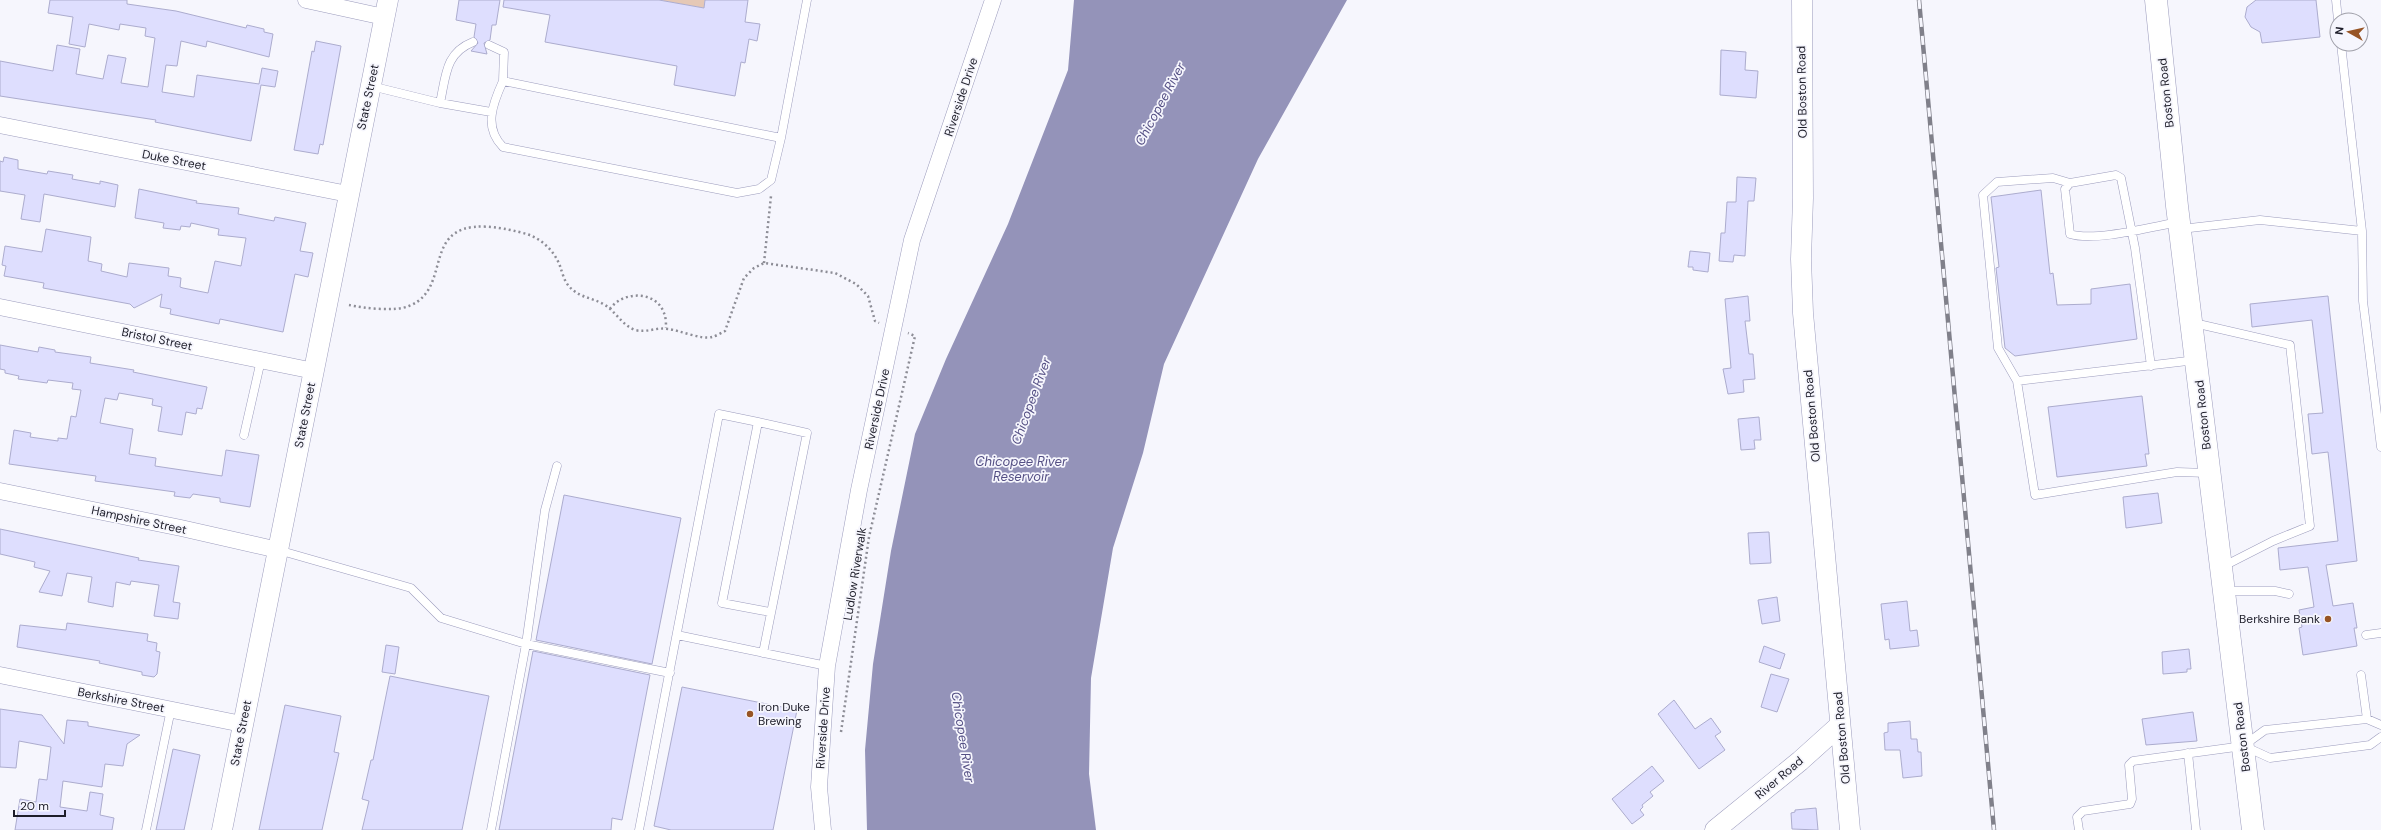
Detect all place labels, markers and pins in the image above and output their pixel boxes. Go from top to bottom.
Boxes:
place label: Berkshire Bank [2239,611,2320,627]
marker: Berkshire Bank [2323,614,2333,624]
place label: Iron Duke Brewing [758,699,810,729]
marker: Iron Duke Brewing [745,709,755,719]

